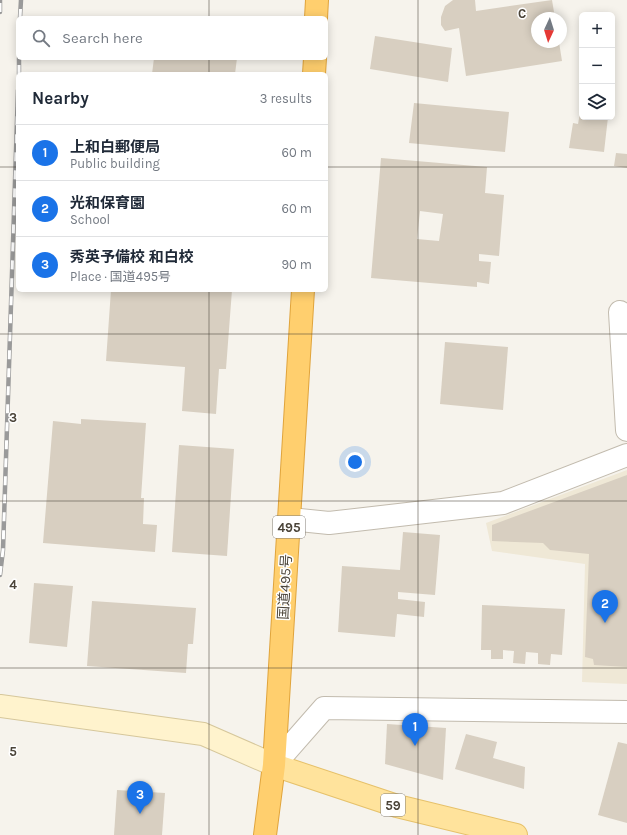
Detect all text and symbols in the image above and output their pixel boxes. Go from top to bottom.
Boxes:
text: C [518,6,526,21]
north arrow [531,12,567,48]
map controls [579,12,615,120]
button: + [579,12,615,48]
search box [16,16,328,60]
icon: search [30,27,52,49]
text: Search here [62,29,143,47]
button: − [579,48,615,84]
button: layers [579,84,615,120]
text: Nearby [32,88,89,108]
text: 3 results [260,91,312,106]
text: 上和白郵便局 [70,138,160,156]
text: 1 [43,145,47,160]
text: 60 m [282,145,312,160]
text: Public building [70,156,160,171]
text: 光和保育園 [70,194,145,212]
text: 2 [41,201,49,216]
text: 60 m [282,201,312,216]
text: School [70,212,110,227]
text: 秀英予備校 和白校 [70,248,194,266]
text: 3 [41,257,49,272]
text: 90 m [281,257,312,272]
text: Place · 国道495号 [70,269,171,284]
text: 3 [9,410,17,425]
your location [345,452,365,472]
road number: 495 [273,516,305,538]
street label: 国道495号 [275,554,295,620]
text: 4 [9,577,17,592]
pin: 2 [592,590,618,623]
pin: 1 [402,713,428,746]
text: 5 [9,744,17,759]
pin: 3 [127,781,153,814]
road number: 59 [381,794,405,816]

